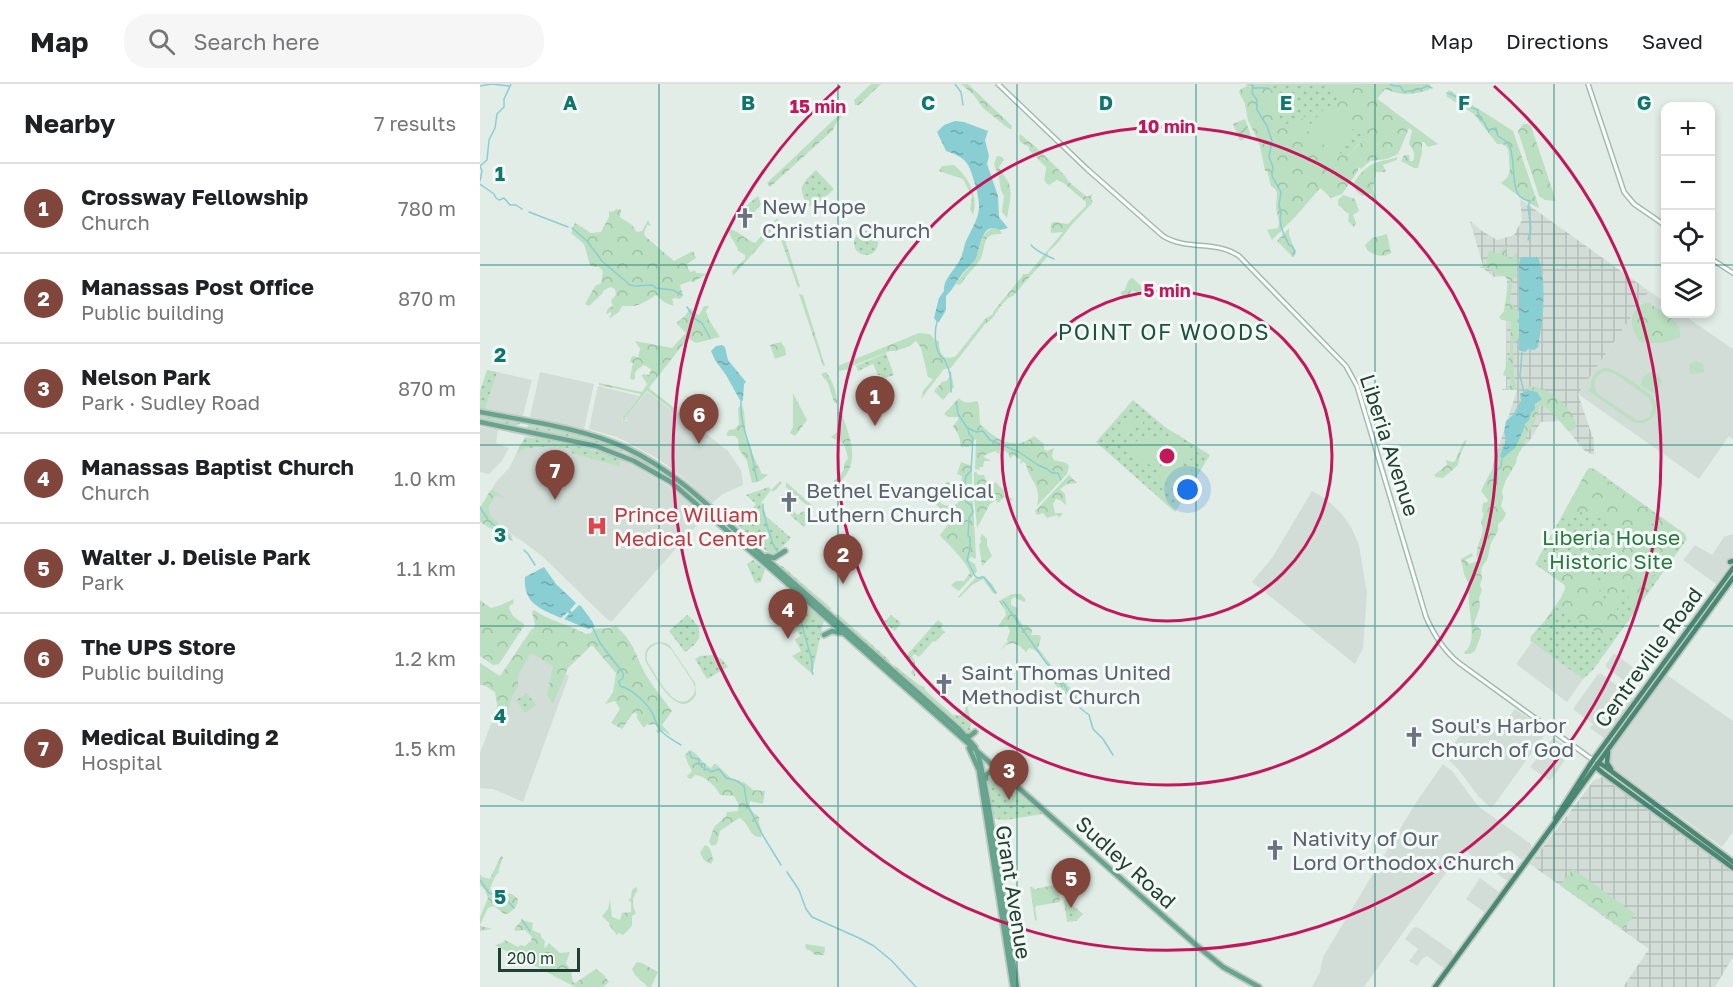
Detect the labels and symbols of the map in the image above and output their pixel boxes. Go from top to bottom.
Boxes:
text: A [563,90,577,114]
text: B [741,90,755,114]
text: C [921,90,935,114]
text: D [1099,90,1113,114]
text: E [1280,90,1292,114]
text: F [1458,90,1470,114]
text: G [1637,90,1651,114]
text: 15 min [790,95,846,117]
text: 10 min [1138,115,1196,137]
text: 1 [495,161,505,185]
place label: New Hope Christian Church [762,193,930,243]
church icon: New Hope Christian Church [733,206,757,230]
text: 5 min [1143,279,1191,301]
district label: POINT OF WOODS [1058,318,1270,345]
text: 2 [494,342,506,366]
street label: Liberia Avenue [1355,371,1425,519]
pin: 1 [856,376,894,426]
pin: 6 [680,394,718,444]
centre of rings [1157,446,1177,466]
pin: 7 [536,450,574,500]
your location [1173,475,1202,504]
place label: Bethel Evangelical Luthern Church [806,477,994,527]
church icon: Bethel Evangelical Luthern Church [777,490,801,514]
place label: Prince William Medical Center [614,501,766,551]
hospital icon: Prince William Medical Center [585,514,609,538]
text: 3 [494,522,506,546]
park label: Liberia House Historic Site [1542,524,1680,574]
pin: 2 [824,534,862,584]
street label: Centreville Road [1588,582,1708,732]
pin: 4 [768,590,808,639]
place label: Saint Thomas United Methodist Church [961,659,1171,709]
church icon: Saint Thomas United Methodist Church [932,672,956,696]
text: 4 [494,703,506,727]
place label: Soul's Harbor Church of God [1431,712,1574,762]
church icon: Soul's Harbor Church of God [1402,725,1426,749]
pin: 3 [990,750,1028,800]
street label: Sudley Road [1071,810,1181,914]
street label: Grant Avenue [991,823,1037,961]
place label: Nativity of Our Lord Orthodox Church [1292,825,1515,875]
church icon: Nativity of Our Lord Orthodox Church [1263,838,1287,862]
pin: 5 [1052,858,1090,908]
text: 5 [494,884,506,908]
scale bar [498,945,580,972]

